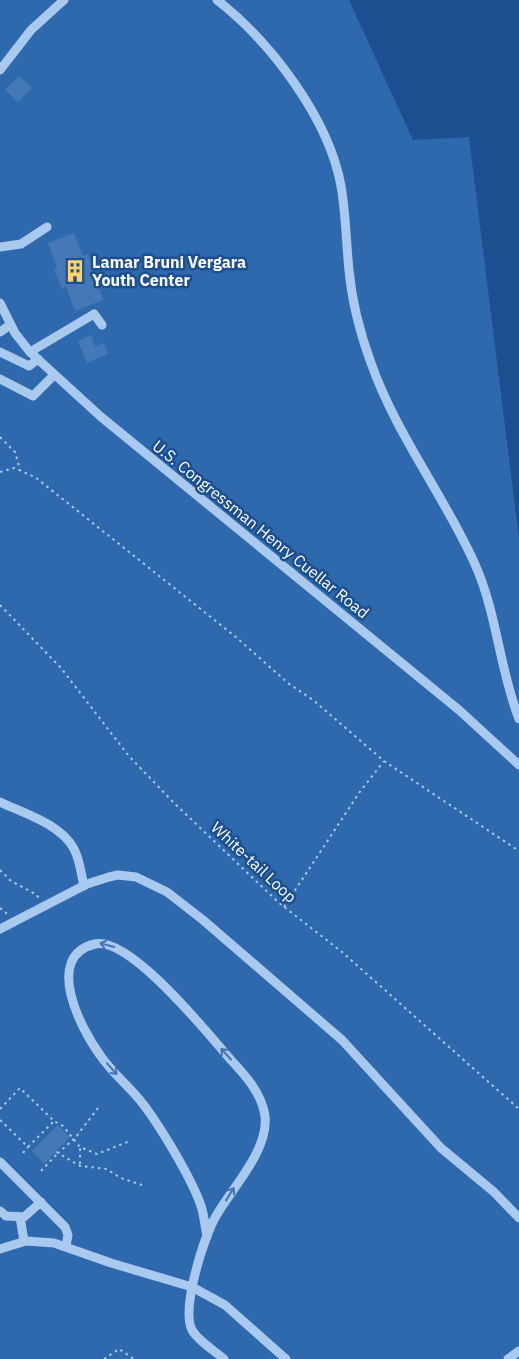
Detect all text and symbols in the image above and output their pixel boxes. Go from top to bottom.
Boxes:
place label: Lamar Bruni Vergara Youth Center [92,252,246,290]
building icon: Lamar Bruni Vergara Youth Center [62,258,88,284]
street label: U.S. Congressman Henry Cuellar Road [149,435,373,623]
street label: White-tail Loop [207,817,301,907]
one-way arrow [100,940,116,949]
one-way arrow [220,1047,231,1060]
one-way arrow [106,1062,118,1075]
one-way arrow [224,1187,235,1201]

